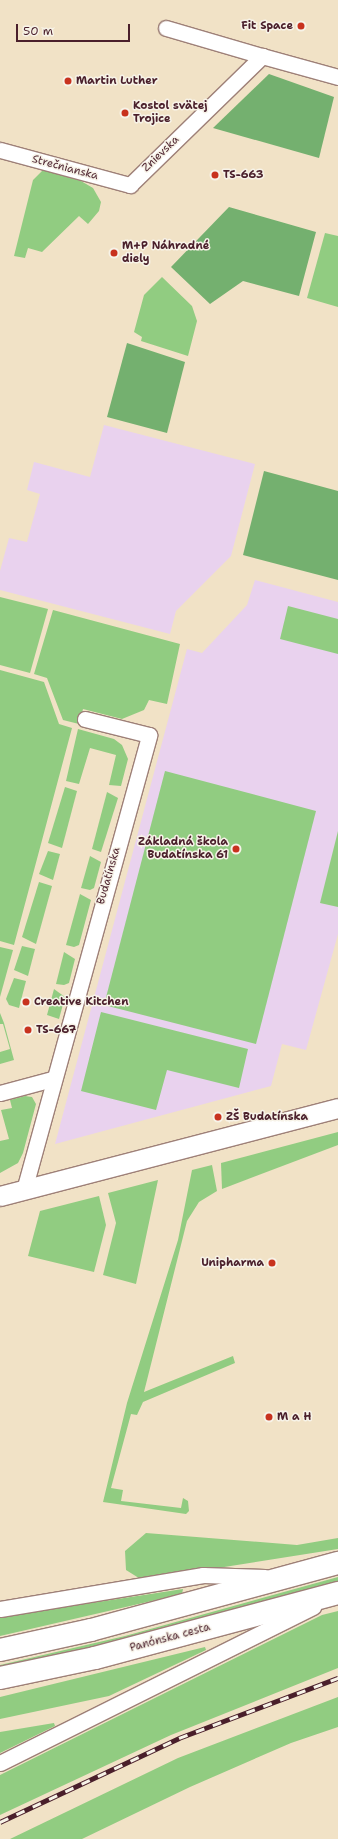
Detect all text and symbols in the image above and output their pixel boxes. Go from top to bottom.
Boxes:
scale bar [18,16,132,42]
place label: Fit Space [241,19,293,33]
marker: Fit Space [296,21,306,31]
text: 50 m [23,23,53,39]
place label: Martin Luther [76,74,158,88]
marker: Martin Luther [63,76,73,86]
place label: Kostol svätej Trojice [133,100,207,126]
marker: Kostol svätej Trojice [120,108,130,118]
street label: Znievska [140,133,182,175]
street label: Strečnianska [30,153,100,183]
place label: TS-663 [223,168,264,182]
marker: TS-663 [210,170,220,180]
place label: M+P Náhradné diely [122,240,209,266]
marker: M+P Náhradné diely [109,248,119,258]
place label: Základná škola Budatínska 61 [138,836,228,862]
marker: Základná škola Budatínska 61 [231,844,241,854]
street label: Budatínska [95,846,123,906]
place label: Creative Kitchen [34,995,128,1009]
marker: Creative Kitchen [21,997,31,1007]
place label: TS-667 [36,1023,76,1037]
marker: TS-667 [23,1025,33,1035]
place label: ZŠ Budatínska [226,1110,308,1124]
marker: ZŠ Budatínska [213,1112,223,1122]
place label: Unipharma [201,1256,264,1270]
marker: Unipharma [267,1258,277,1268]
place label: M a H [277,1410,311,1424]
marker: M a H [264,1412,274,1422]
street label: Panónska cesta [128,1621,212,1655]

